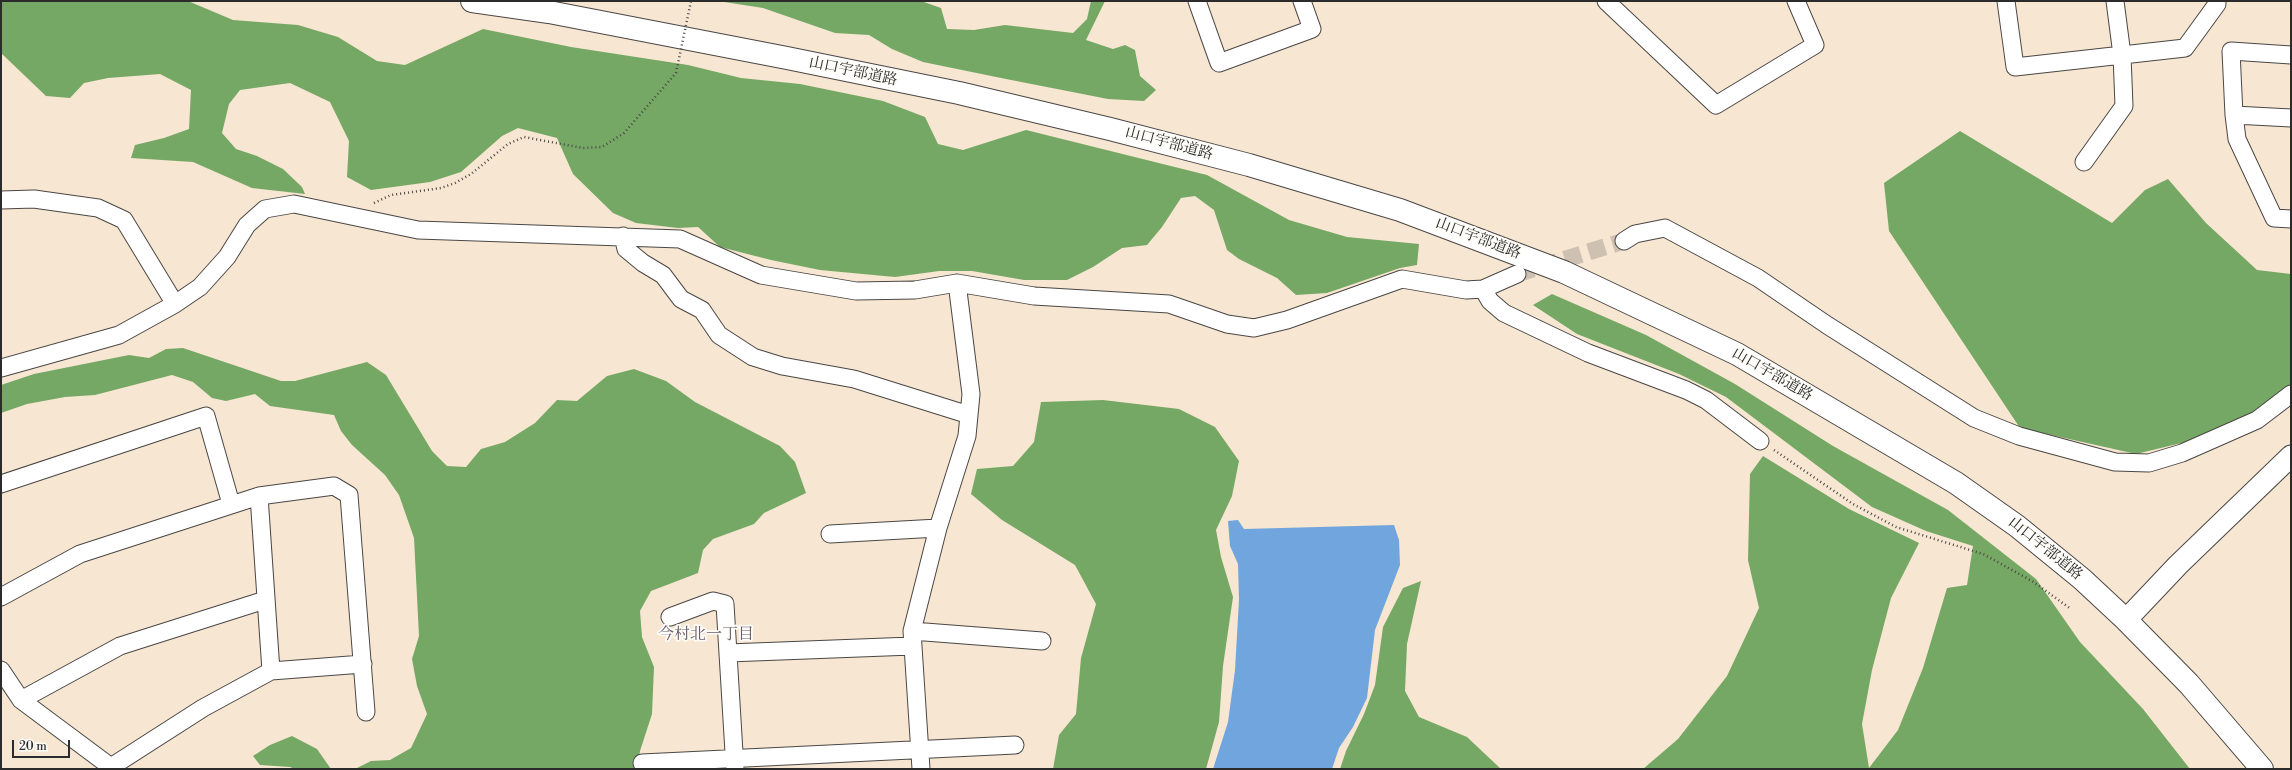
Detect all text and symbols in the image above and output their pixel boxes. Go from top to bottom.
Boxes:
street label: 山口宇部道路 [807,54,899,90]
street label: 山口宇部道路 [1123,124,1215,164]
street label: 山口宇部道路 [1433,214,1523,264]
street label: 山口宇部道路 [1729,345,1815,405]
street label: 山口宇部道路 [2004,514,2086,584]
district label: 今村北一丁目 [658,625,754,645]
scale bar [14,732,72,758]
text: 20 m [19,739,47,754]

